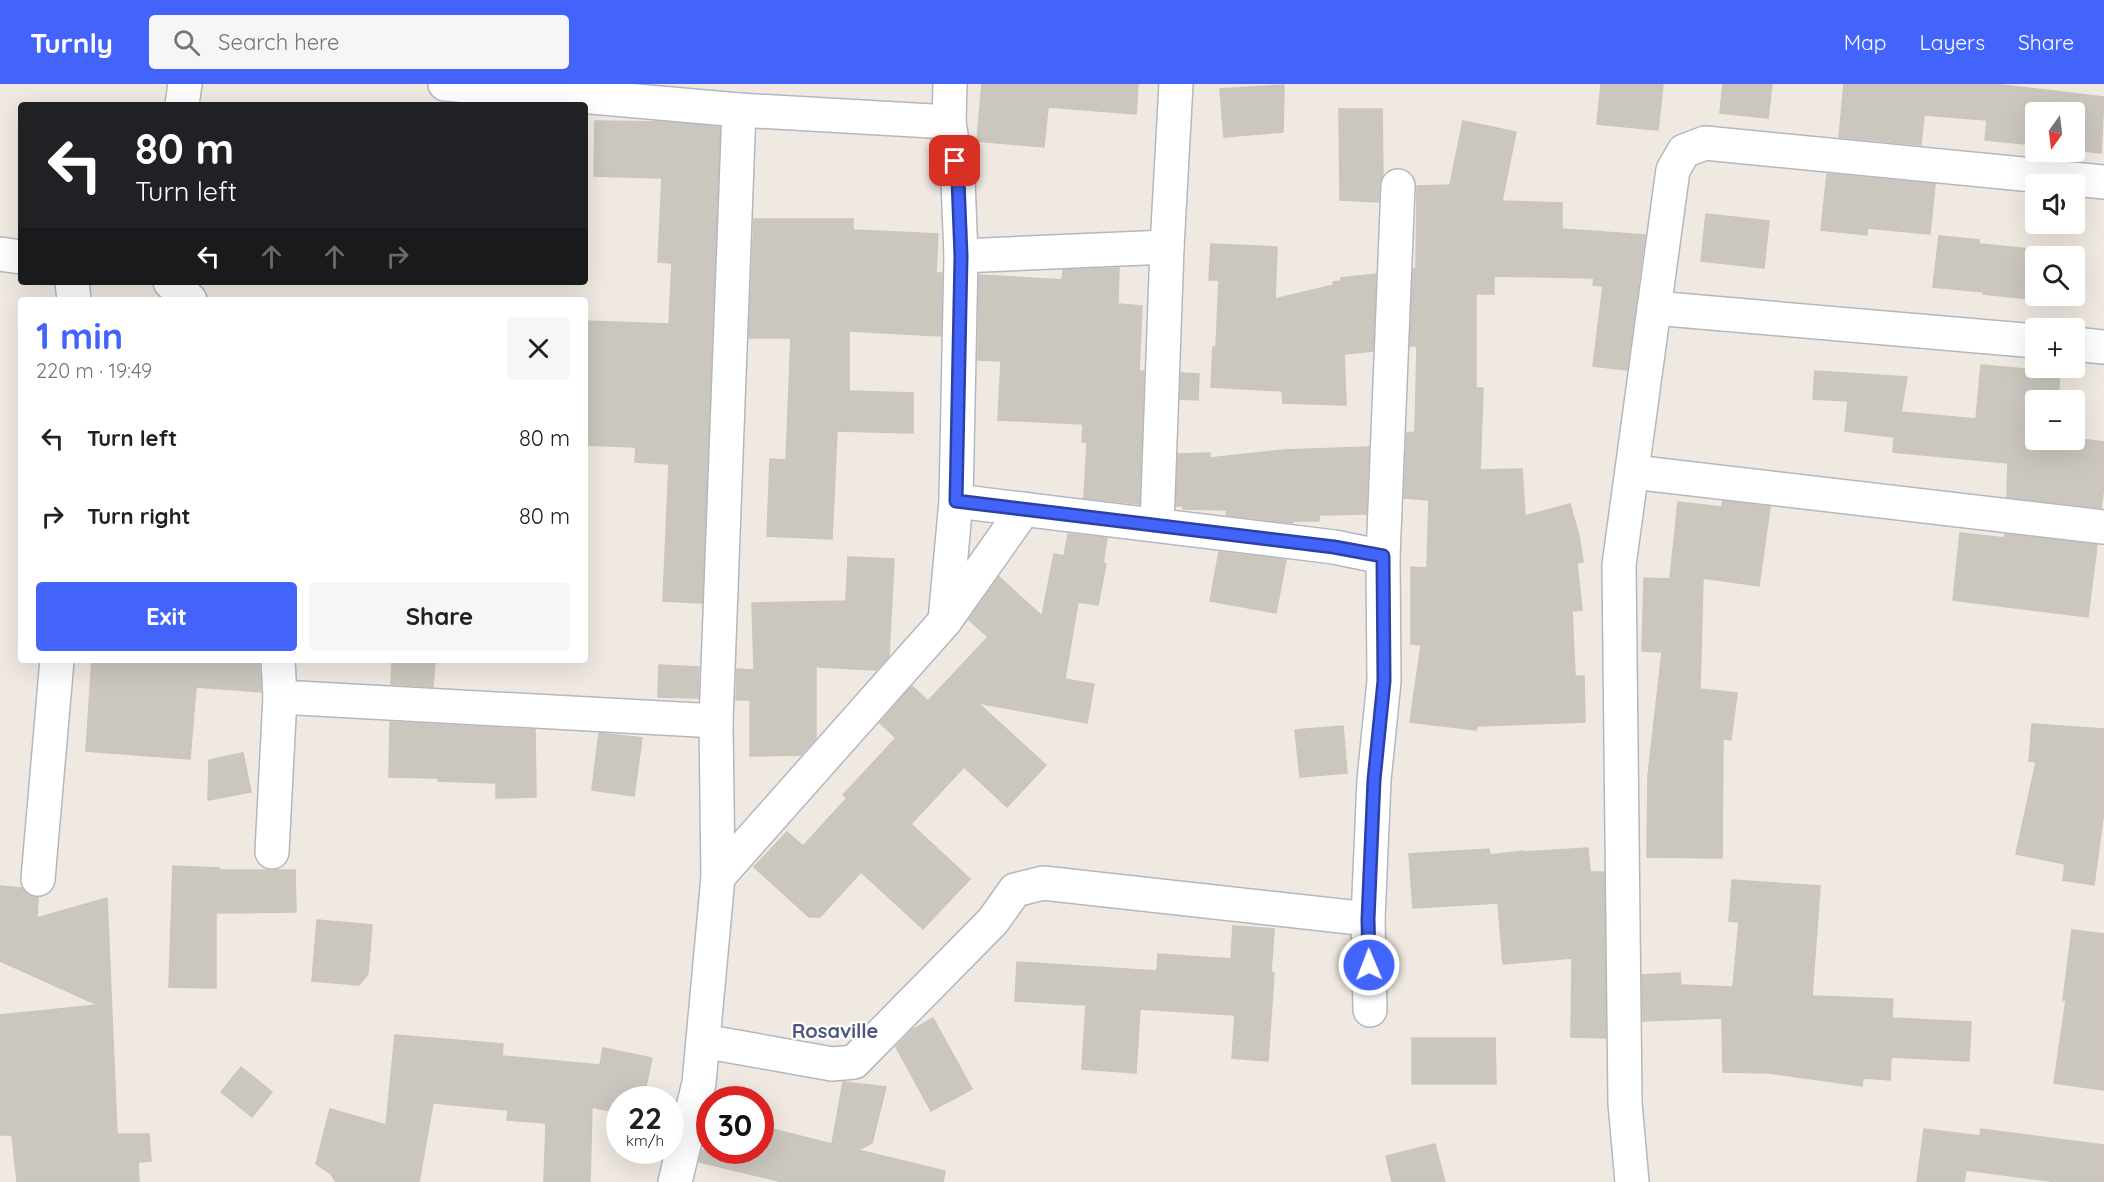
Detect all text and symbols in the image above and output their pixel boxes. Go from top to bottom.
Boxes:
search box [149,15,569,69]
text: Turnly [30,25,113,60]
icon: search [170,26,203,59]
text: Search here [218,28,339,56]
text: Map [1844,29,1887,55]
text: Layers [1920,29,1985,55]
text: Share [2018,29,2074,55]
north arrow [2025,102,2085,162]
map controls [2025,102,2085,450]
text: 80 m [135,122,234,175]
icon: left [36,126,114,204]
pin [929,135,980,186]
icon: arrive [938,144,971,177]
text: Turn left [135,174,237,208]
button: sound [2025,174,2085,234]
icon: left [192,240,225,273]
icon: ahead [255,240,288,273]
icon: ahead [318,240,351,273]
icon: right [381,240,414,273]
button: search [2025,246,2085,306]
text: 1 min [36,313,123,358]
button: close [507,317,570,380]
button: + [2025,318,2085,378]
text: 220 m · 19:49 [36,358,152,383]
button: − [2025,390,2085,450]
icon: left [36,422,69,455]
text: Turn left [87,424,177,452]
text: 80 m [519,424,570,452]
icon: right [36,500,69,533]
text: Turn right [87,502,191,530]
text: 80 m [519,502,570,530]
button: Exit [36,582,297,651]
button: Share [309,582,570,651]
position arrow [1337,933,1401,997]
district label: Rosaville [792,1018,878,1043]
speed limit sign: 30 [696,1086,774,1164]
text: 22 [628,1099,662,1137]
text: km/h [626,1131,664,1150]

